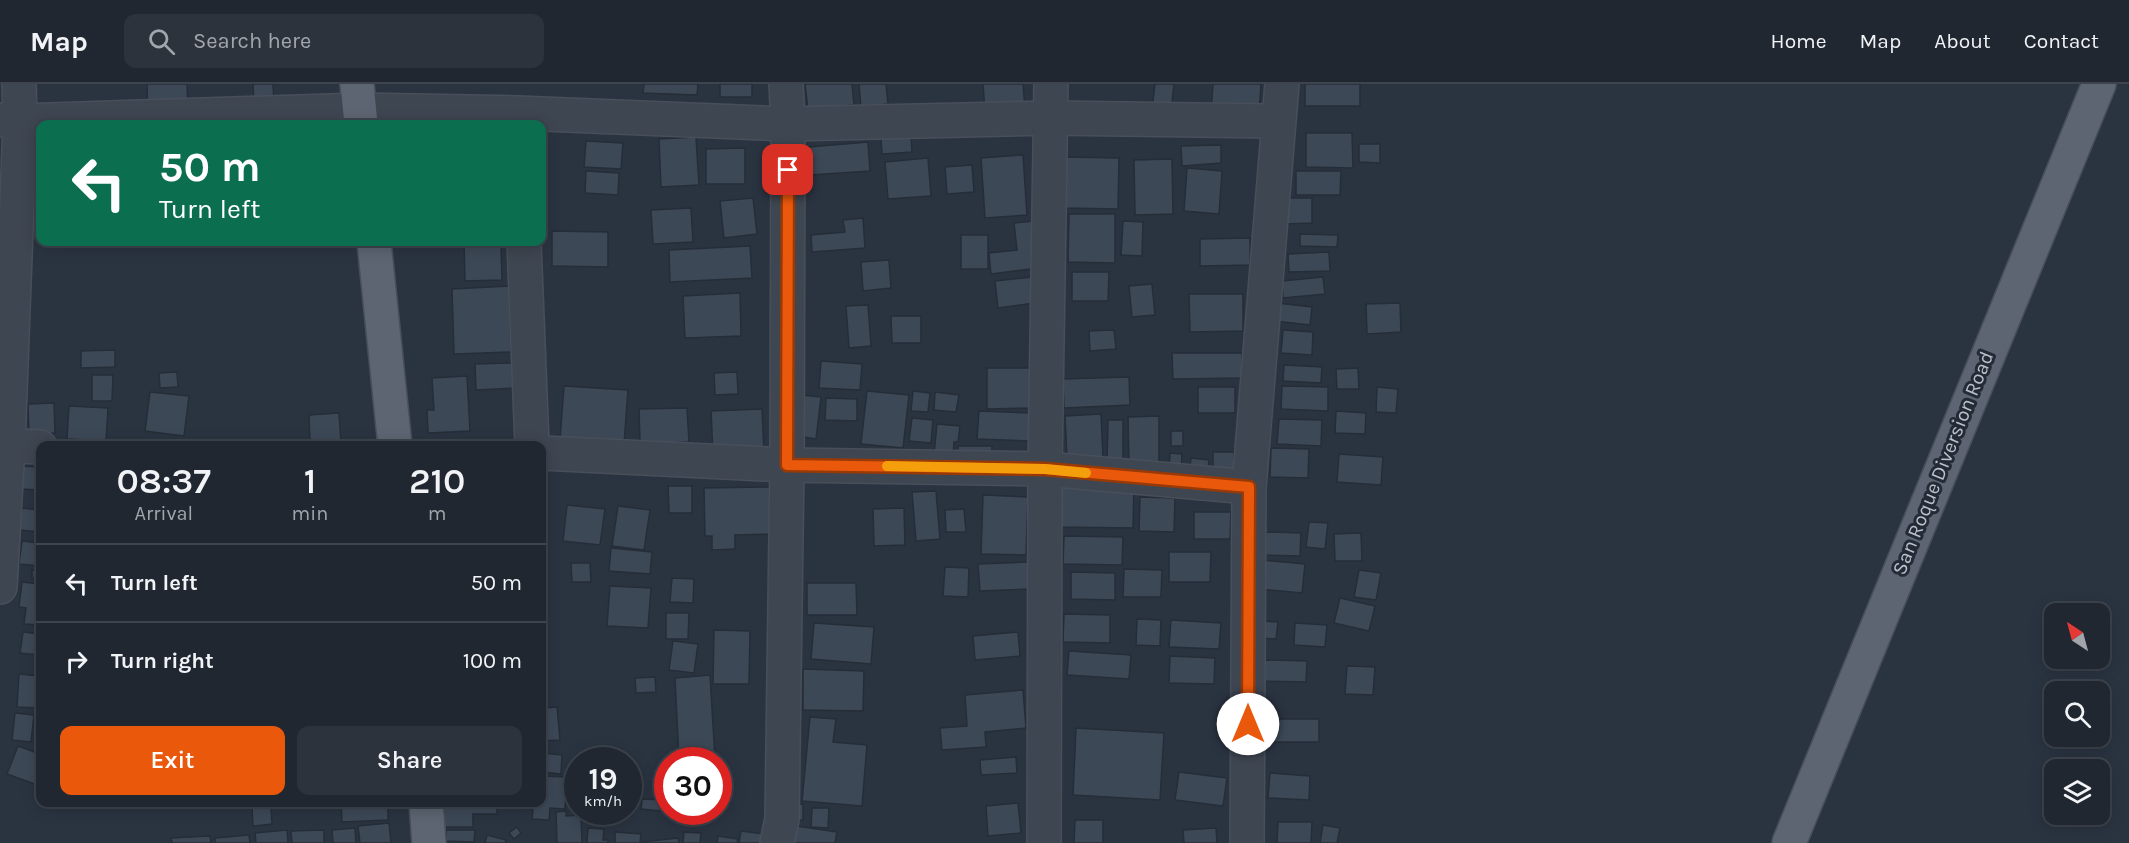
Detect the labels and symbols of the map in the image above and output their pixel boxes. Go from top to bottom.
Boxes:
pin [762,144,813,195]
street label: San Roque Diversion Road [1888,348,1998,578]
north arrow [2044,603,2110,669]
position arrow [1216,692,1280,756]
speed limit sign: 30 [654,747,732,825]

